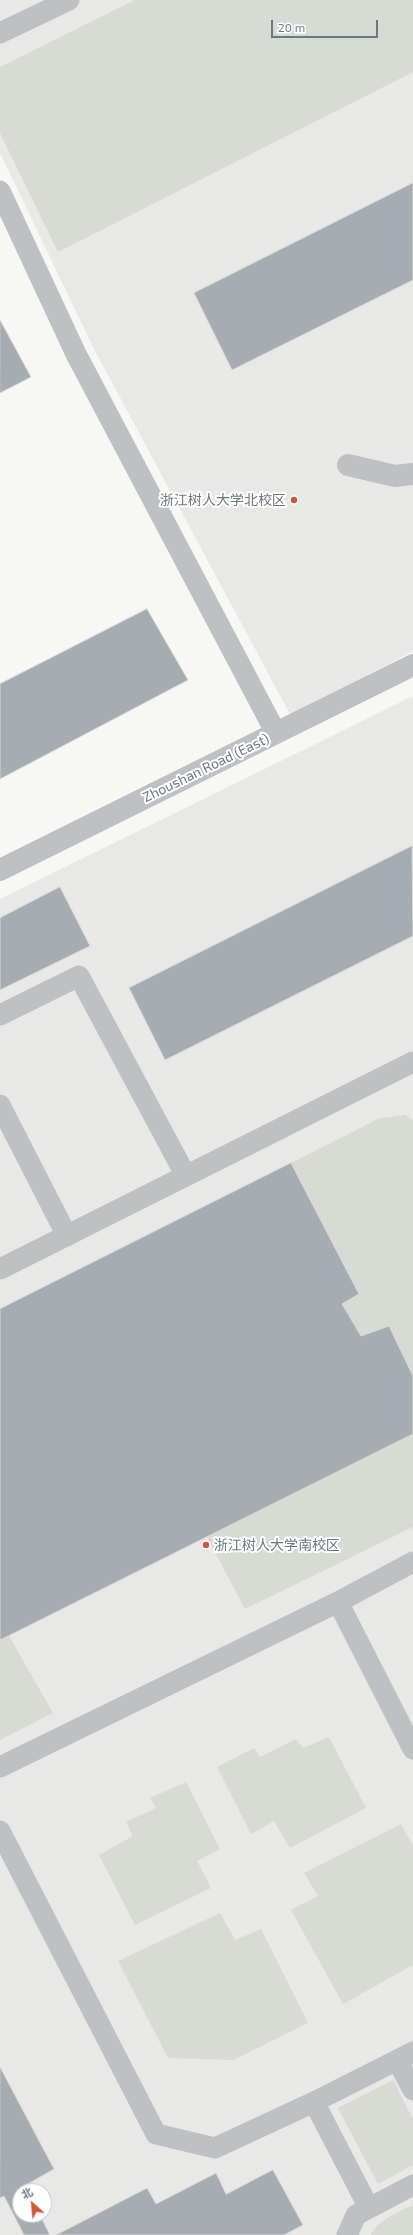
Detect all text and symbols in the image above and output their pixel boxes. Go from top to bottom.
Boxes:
scale bar [273,12,380,38]
text: 20 m [278,20,305,34]
place label: 浙江树人大学北校区 [160,492,286,508]
marker: 浙江树人大学北校区 [289,495,299,505]
street label: Zhoushan Road (East) [140,730,272,806]
place label: 浙江树人大学南校区 [214,1537,340,1553]
marker: 浙江树人大学南校区 [201,1540,211,1550]
north arrow [12,2183,52,2223]
text: 北 [19,2184,35,2201]

